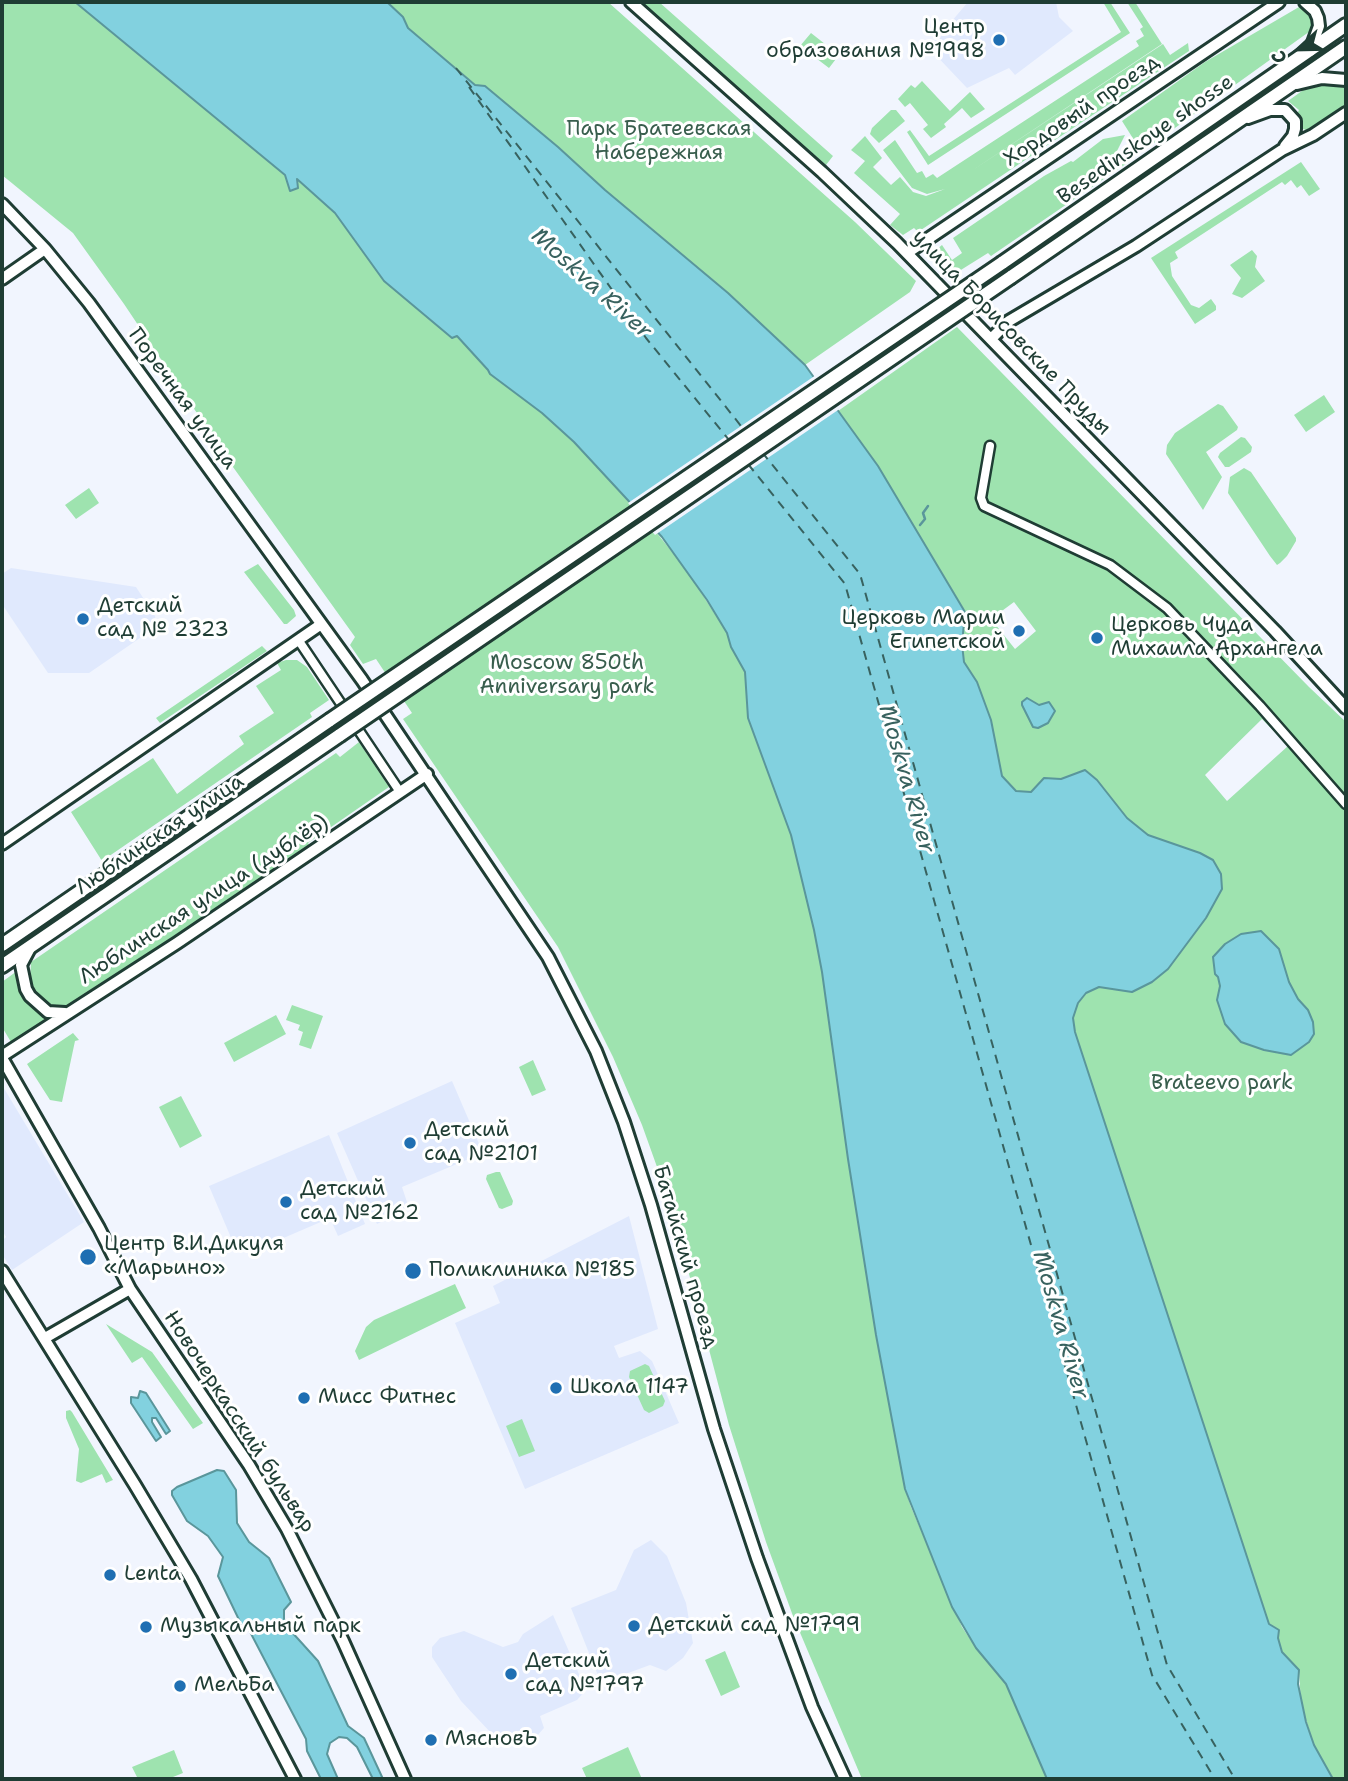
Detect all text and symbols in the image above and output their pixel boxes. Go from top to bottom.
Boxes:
north arrow [1264,14,1334,84]
place label: Центр образования №1998 [766,15,985,65]
marker: Центр образования №1998 [991,32,1007,48]
text: С [1265,47,1293,67]
street label: Хордовый проезд [999,50,1165,172]
street label: Besedinskoye shosse [1053,70,1239,210]
park label: Парк Братеевская Набережная [567,117,751,167]
water label: Moskva River [525,223,657,345]
street label: улица Борисовские Пруды [906,225,1116,441]
street label: Поречная улица [122,323,242,475]
place label: Детский сад № 2323 [97,594,229,644]
place label: Церковь Марии Египетской [841,606,1005,656]
marker: Детский сад № 2323 [75,611,91,627]
place label: Церковь Чуда Михаила Архангела [1111,613,1323,663]
marker: Церковь Марии Египетской [1011,623,1027,639]
marker: Церковь Чуда Михаила Архангела [1089,630,1105,646]
park label: Moscow 850th Anniversary park [479,651,655,701]
water label: Moskva River [872,702,940,856]
street label: Люблинская улица [71,769,249,901]
street label: Люблинская улица (дублёр) [75,810,333,990]
park label: Brateevo park [1151,1071,1293,1097]
place label: Детский сад №2101 [424,1118,538,1168]
marker: Детский сад №2101 [402,1135,418,1151]
street label: Батайский проезд [647,1162,723,1352]
place label: Детский сад №2162 [300,1177,419,1227]
marker: Детский сад №2162 [278,1194,294,1210]
place label: Центр В.И.Дикуля «Марьино» [104,1232,284,1282]
marker: Центр В.И.Дикуля «Марьино» [78,1247,98,1267]
water label: Moskva River [1026,1248,1094,1402]
place label: Поликлиника №185 [429,1258,635,1284]
marker: Поликлиника №185 [403,1261,423,1281]
street label: Новочеркасский бульвар [158,1306,320,1538]
place label: Школа 1147 [570,1375,689,1401]
marker: Школа 1147 [548,1380,564,1396]
place label: Мисс Фитнес [318,1385,456,1411]
marker: Мисс Фитнес [296,1390,312,1406]
place label: Lenta [124,1562,181,1588]
marker: Lenta [102,1567,118,1583]
place label: Детский сад №1799 [648,1613,860,1639]
place label: Музыкальный парк [160,1614,361,1640]
marker: Детский сад №1799 [626,1618,642,1634]
marker: Музыкальный парк [138,1619,154,1635]
place label: Детский сад №1797 [525,1649,644,1699]
marker: Детский сад №1797 [503,1666,519,1682]
place label: МельБа [194,1673,274,1699]
marker: МельБа [172,1678,188,1694]
place label: МясновЪ [445,1727,538,1753]
marker: МясновЪ [423,1732,439,1748]

